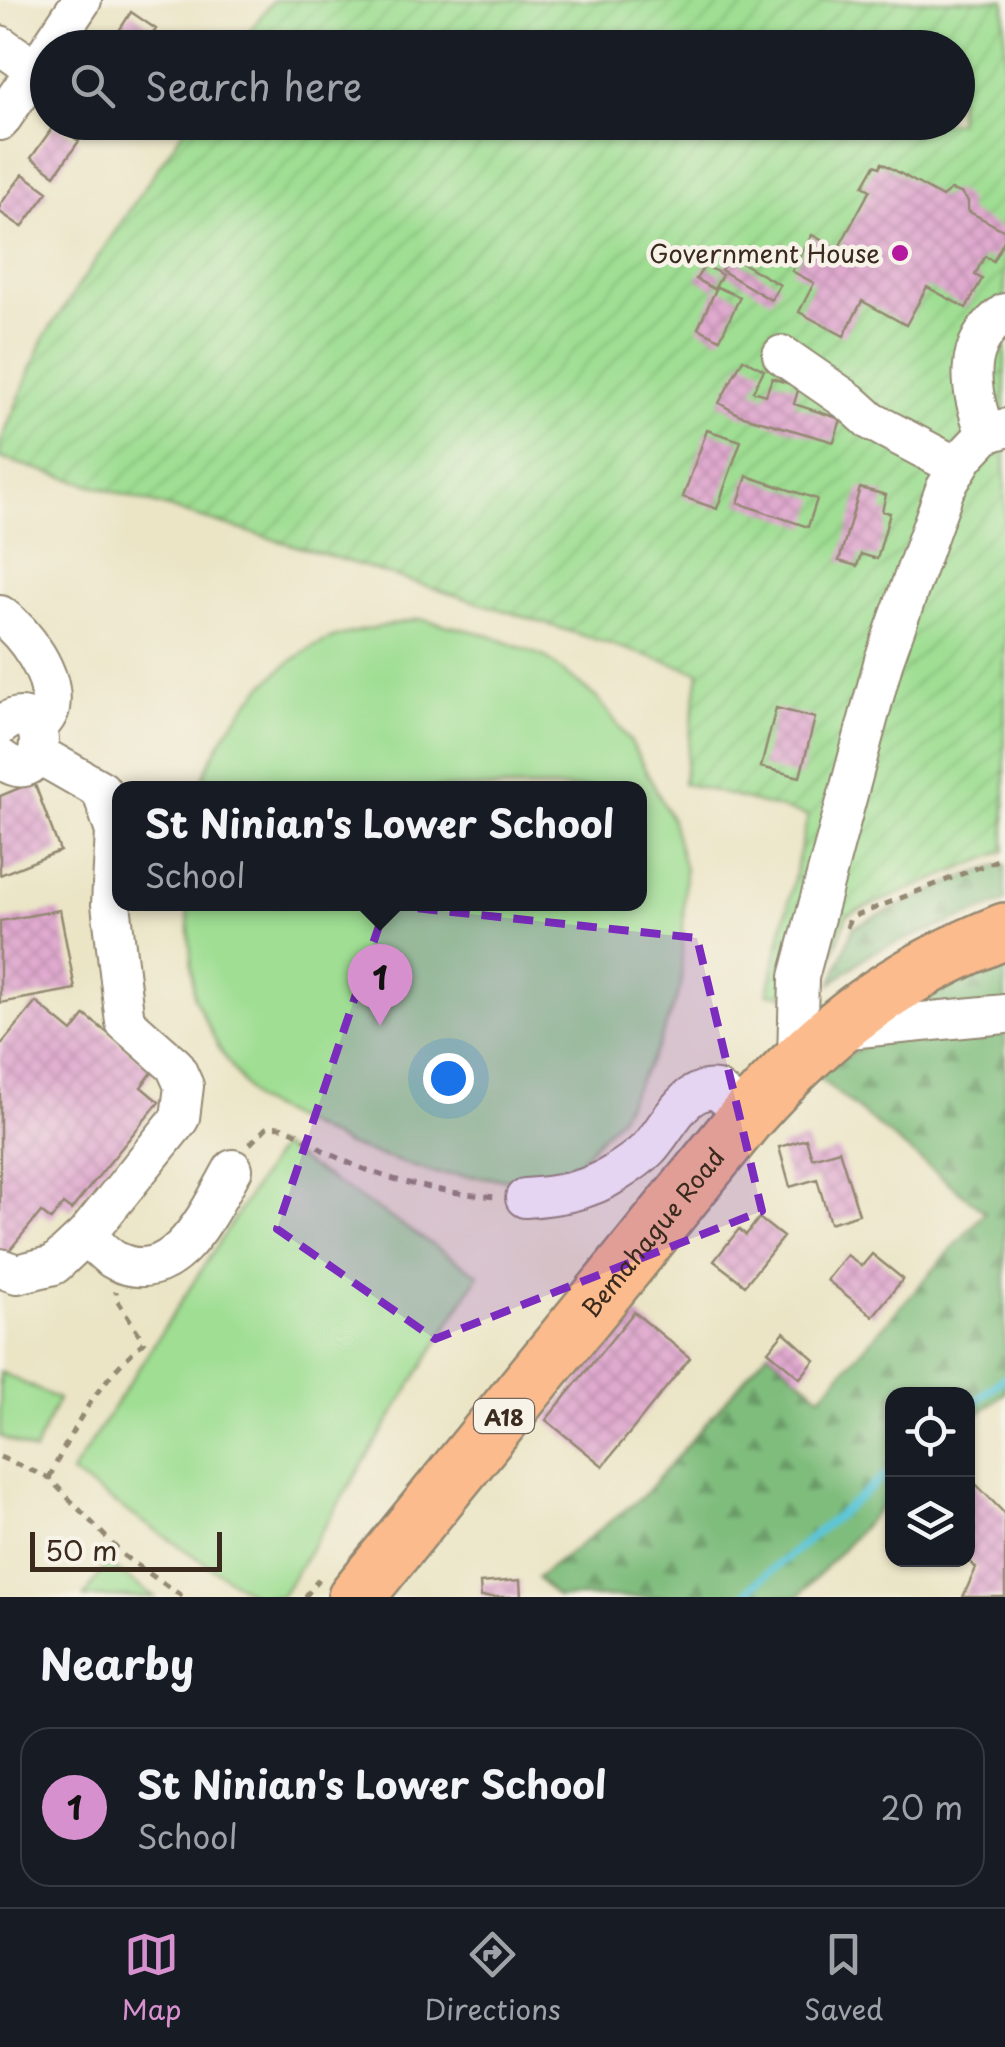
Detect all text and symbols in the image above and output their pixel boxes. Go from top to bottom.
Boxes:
search box [30,30,975,140]
text: Search here [145,57,362,114]
icon: search [65,58,120,113]
place label: Government House [649,234,880,272]
marker: Government House [889,242,911,264]
popup [112,781,647,911]
text: St Ninian's Lower School [145,794,614,851]
text: School [145,851,245,899]
pin: 1 [348,944,412,1026]
your location [423,1053,474,1104]
street label: Bemahague Road [572,1139,733,1326]
map controls [885,1387,975,1567]
button: locate [885,1387,975,1477]
road number: A18 [474,1399,534,1433]
button: layers [885,1477,975,1567]
scale bar [30,1527,222,1572]
text: 50 m [45,1528,118,1571]
text: Nearby [40,1631,194,1694]
text: St Ninian's Lower School [137,1755,606,1812]
text: 1 [67,1783,82,1831]
text: 20 m [881,1783,963,1831]
text: School [137,1812,238,1860]
tab: Map [122,1927,181,2030]
tab: Directions [425,1927,561,2030]
tab: Saved [804,1927,883,2030]

